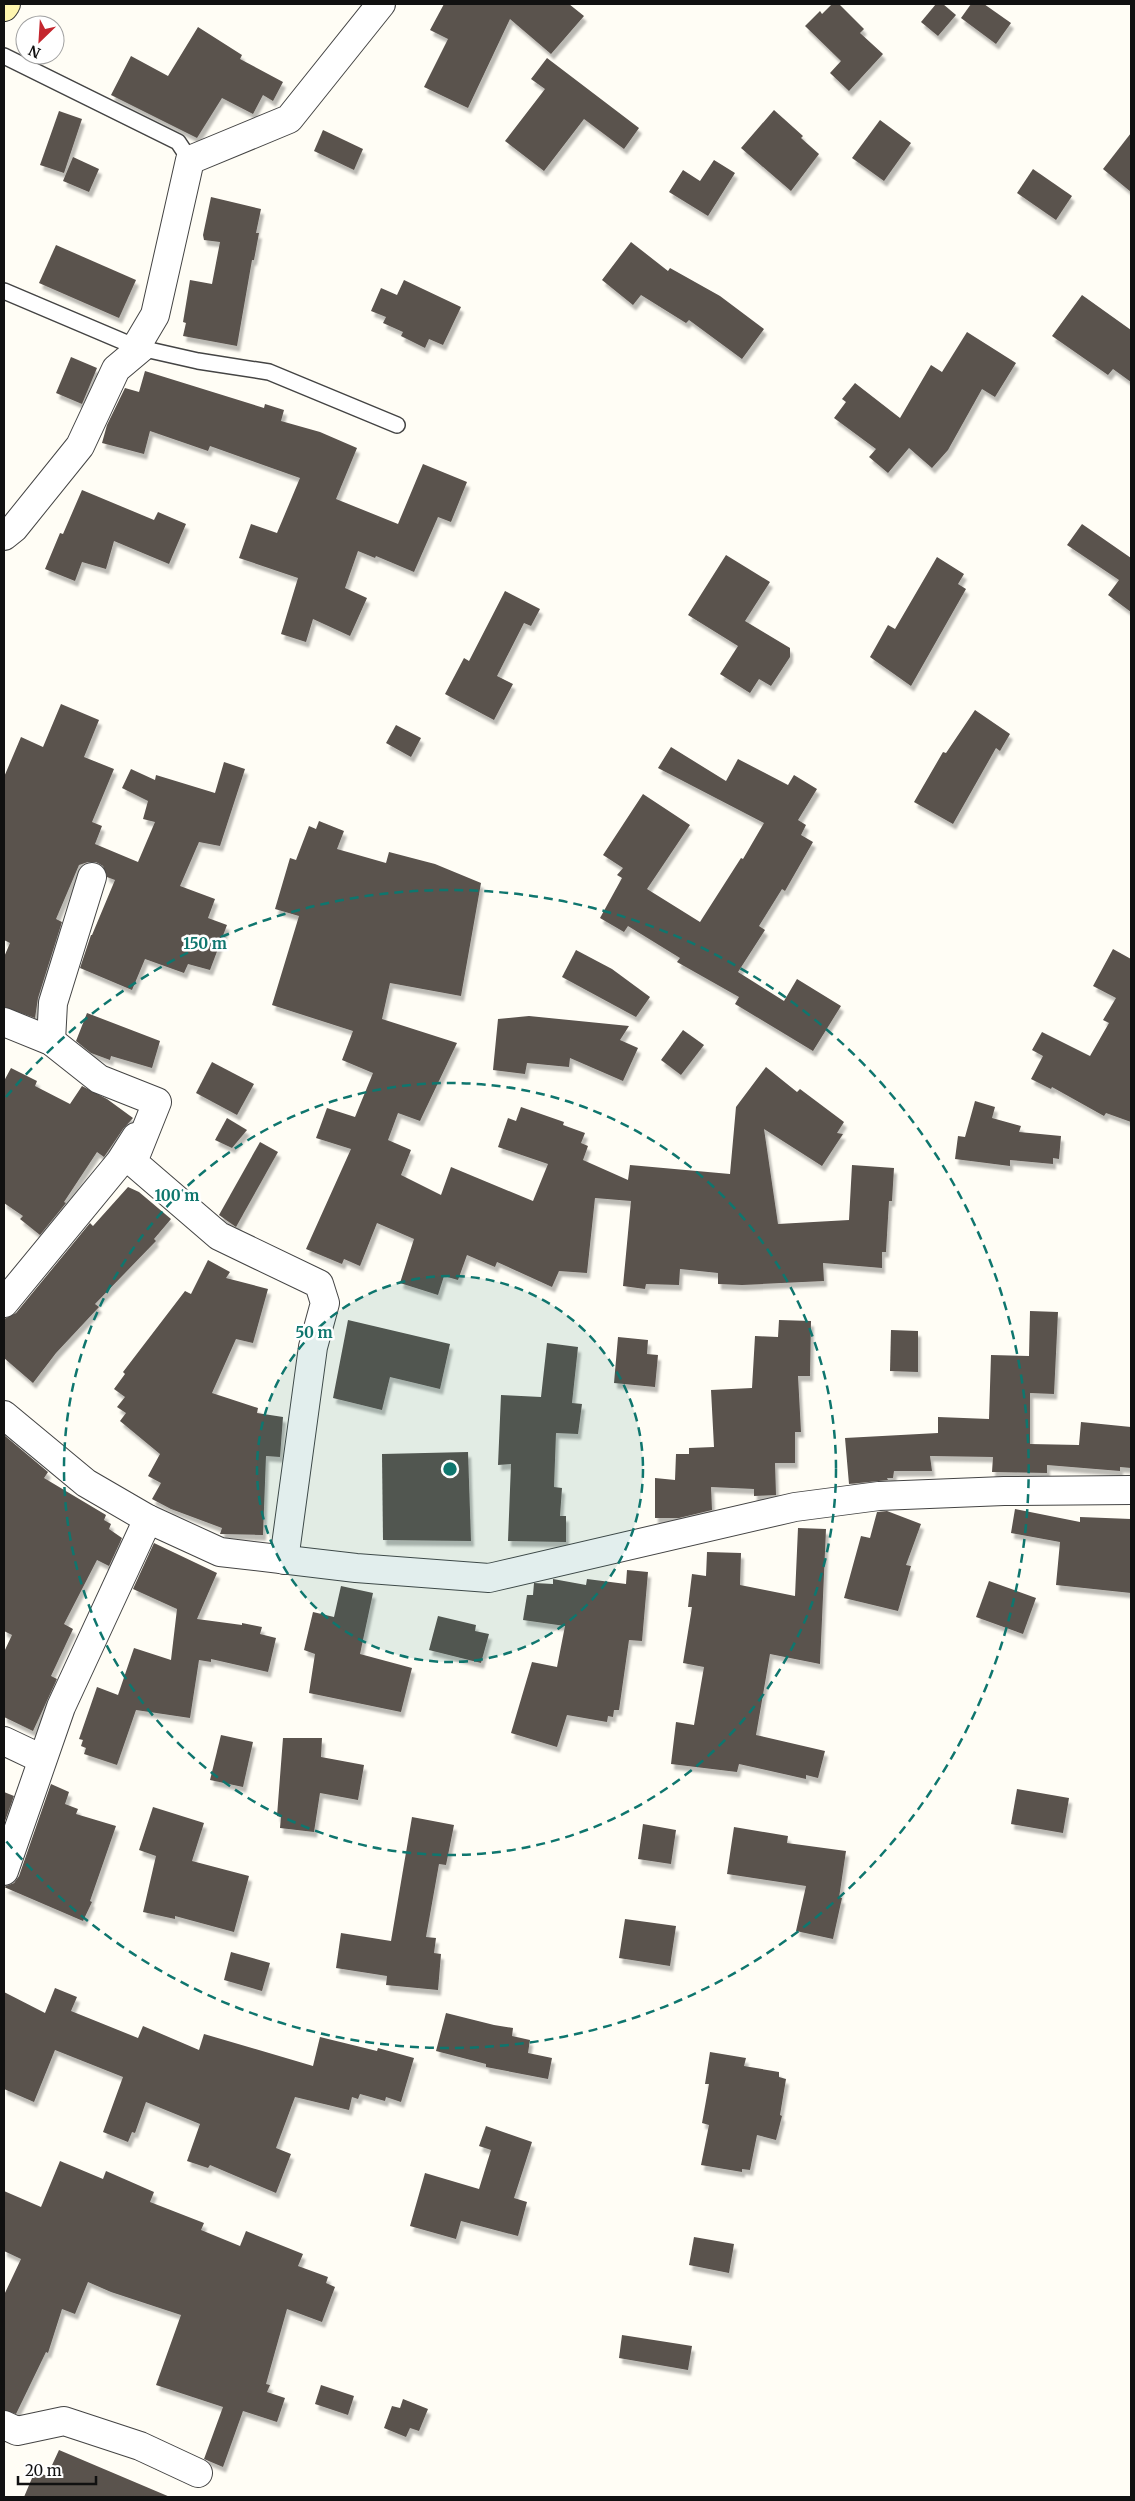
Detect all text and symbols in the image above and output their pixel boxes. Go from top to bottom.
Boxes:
north arrow [15,15,65,65]
text: N [26,41,43,62]
text: 150 m [183,934,227,953]
text: 100 m [155,1186,199,1205]
text: 50 m [295,1323,333,1342]
centre of rings [441,1460,459,1478]
scale bar [18,2454,95,2486]
text: 20 m [25,2461,62,2480]

